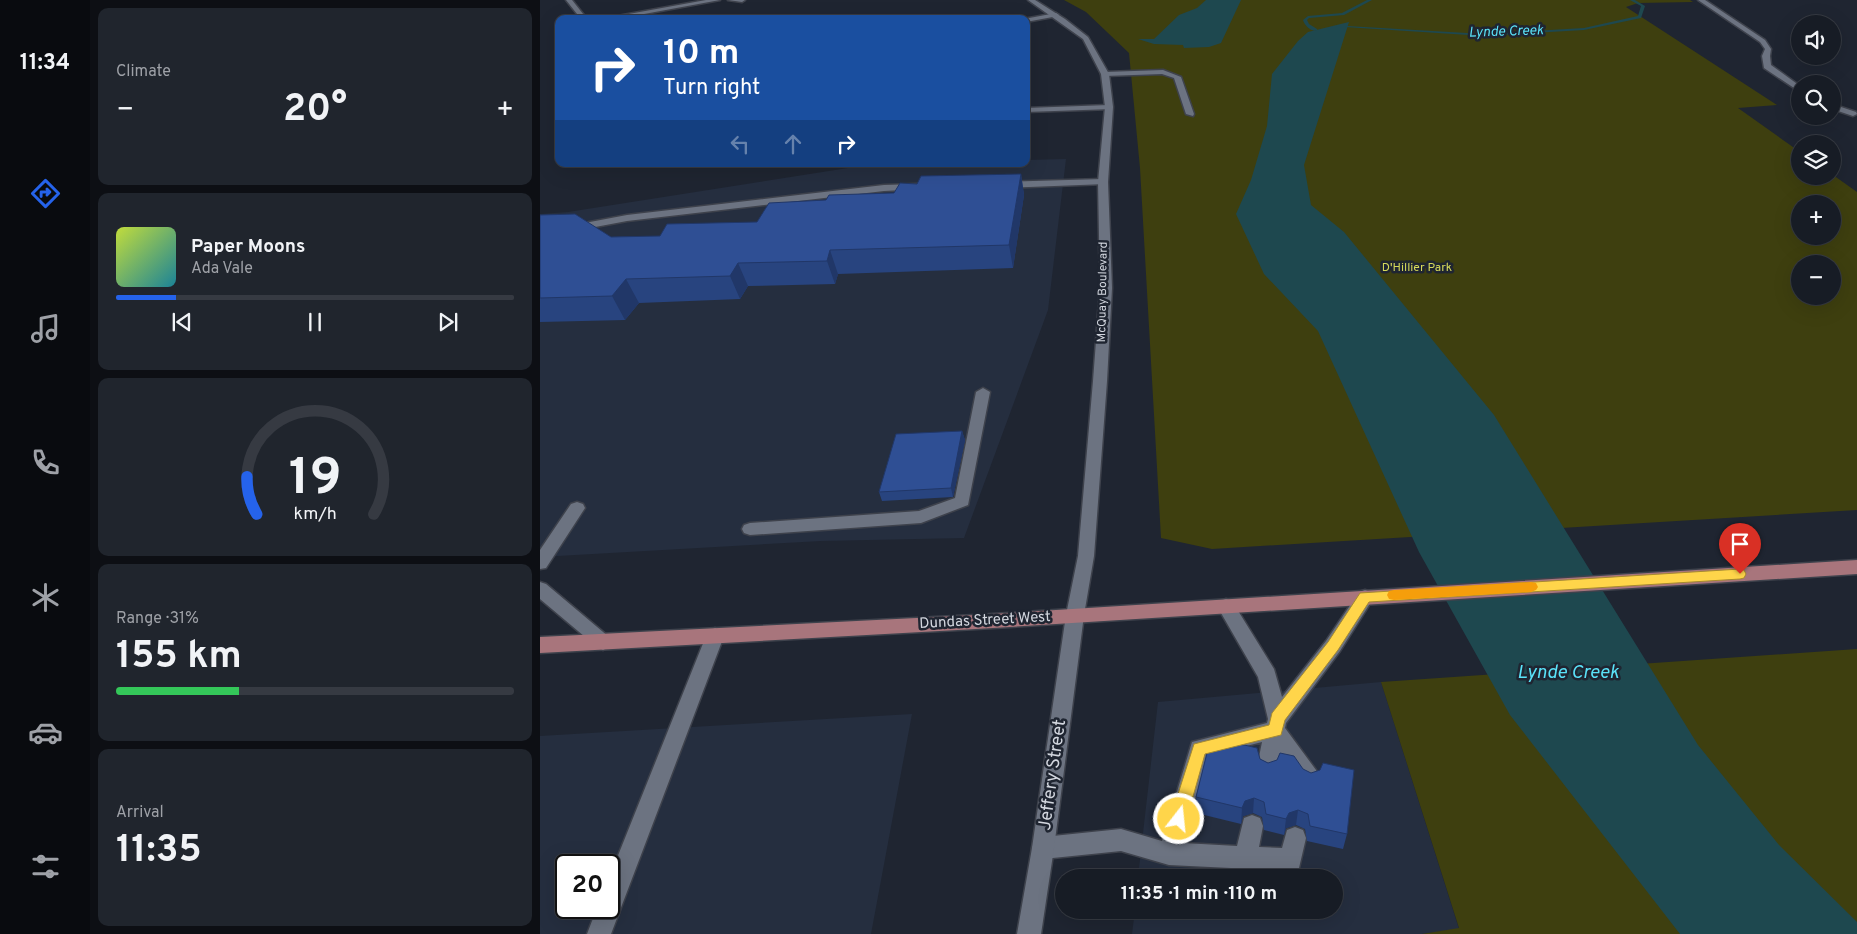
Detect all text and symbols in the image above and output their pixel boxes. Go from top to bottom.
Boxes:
map controls [1791,15,1841,305]
button: sound [1791,15,1841,65]
water label: Lynde Creek [1468,22,1545,42]
text: 10 m [663,32,739,76]
icon: right [580,35,645,100]
text: 11:34 [20,50,70,77]
text: Climate [116,62,171,82]
text: Turn right [663,75,760,102]
button: search [1791,75,1841,125]
text: 20° [283,86,347,135]
text: − [116,93,134,129]
text: + [496,93,514,129]
icon: left [726,130,754,158]
icon: ahead [779,130,807,158]
icon: right [832,130,860,158]
button: layers [1791,135,1841,185]
icon: directions [28,176,63,211]
button: + [1791,195,1841,245]
text: Paper Moons [191,235,305,259]
street label: McQuay Boulevard [1094,241,1112,343]
button: − [1791,255,1841,305]
text: Ada Vale [191,259,253,279]
park label: D'Hillier Park [1382,260,1452,276]
icon: previous [168,308,196,336]
icon: pause [301,308,329,336]
icon: next [434,308,462,336]
icon: music [28,311,63,346]
icon: phone [28,445,63,480]
text: 19 [289,447,341,513]
text: km/h [293,503,337,526]
pin [1719,523,1761,574]
icon: arrive [1726,530,1754,558]
icon: climate [28,580,63,615]
street label: Dundas Street West [919,608,1051,634]
text: Range · 31% [116,609,199,629]
text: 155 km [116,633,242,682]
water label: Lynde Creek [1517,661,1619,685]
icon: car [28,715,63,750]
street label: Jeffery Street [1034,718,1072,832]
position arrow [1152,792,1204,844]
text: Arrival [116,803,164,823]
text: 11:35 [116,827,202,876]
icon: filters [28,849,63,884]
speed limit sign: 20 [555,854,620,919]
text: 11:35 · 1 min · 110 m [1121,882,1277,906]

